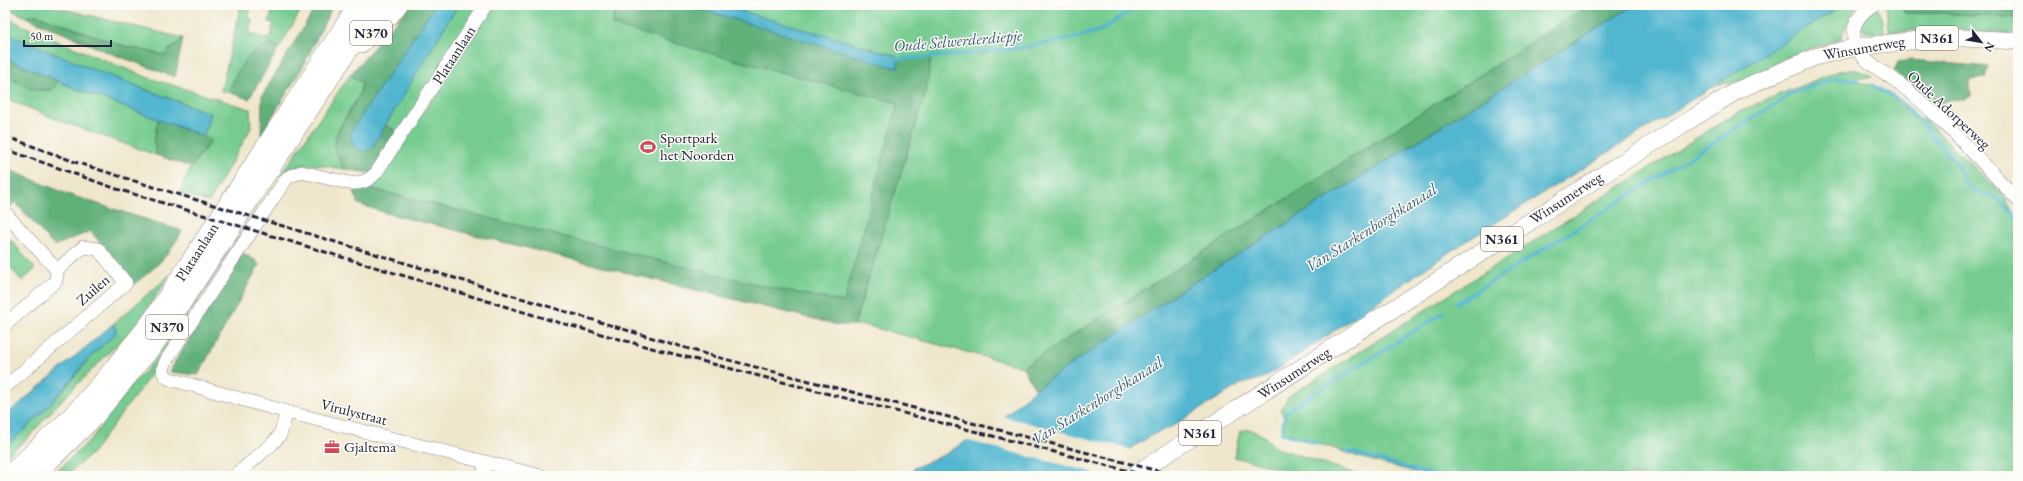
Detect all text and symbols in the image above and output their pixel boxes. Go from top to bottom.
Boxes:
road number: N370 [350,21,392,45]
scale bar [24,22,111,48]
street label: Plataanlaan [428,22,480,88]
north arrow [1961,22,2001,62]
water label: Oude Selwerderdiepje [893,24,1024,57]
road number: N361 [1916,26,1958,50]
text: 50 m [30,28,54,44]
street label: Winsumerweg [1822,31,1907,64]
text: N [1981,40,1998,55]
street label: Oude Adorperweg [1904,66,1995,153]
place label: Sportpark het Noorden [660,128,734,164]
sports icon: Sportpark het Noorden [639,138,657,156]
street label: Winsumerweg [1526,167,1606,228]
water label: Van Starkenborghkanaal [1302,178,1441,276]
street label: Plataanlaan [171,219,223,285]
road number: N361 [1481,227,1523,251]
street label: Zuilen [72,270,113,309]
road number: N370 [146,315,188,339]
street label: Winsumerweg [1254,342,1334,403]
water label: Van Starkenborghkanaal [1028,351,1167,449]
street label: Virulystraat [319,394,390,429]
road number: N361 [1179,421,1221,445]
place label: Gjaltema [344,437,396,456]
office icon: Gjaltema [323,438,341,456]

